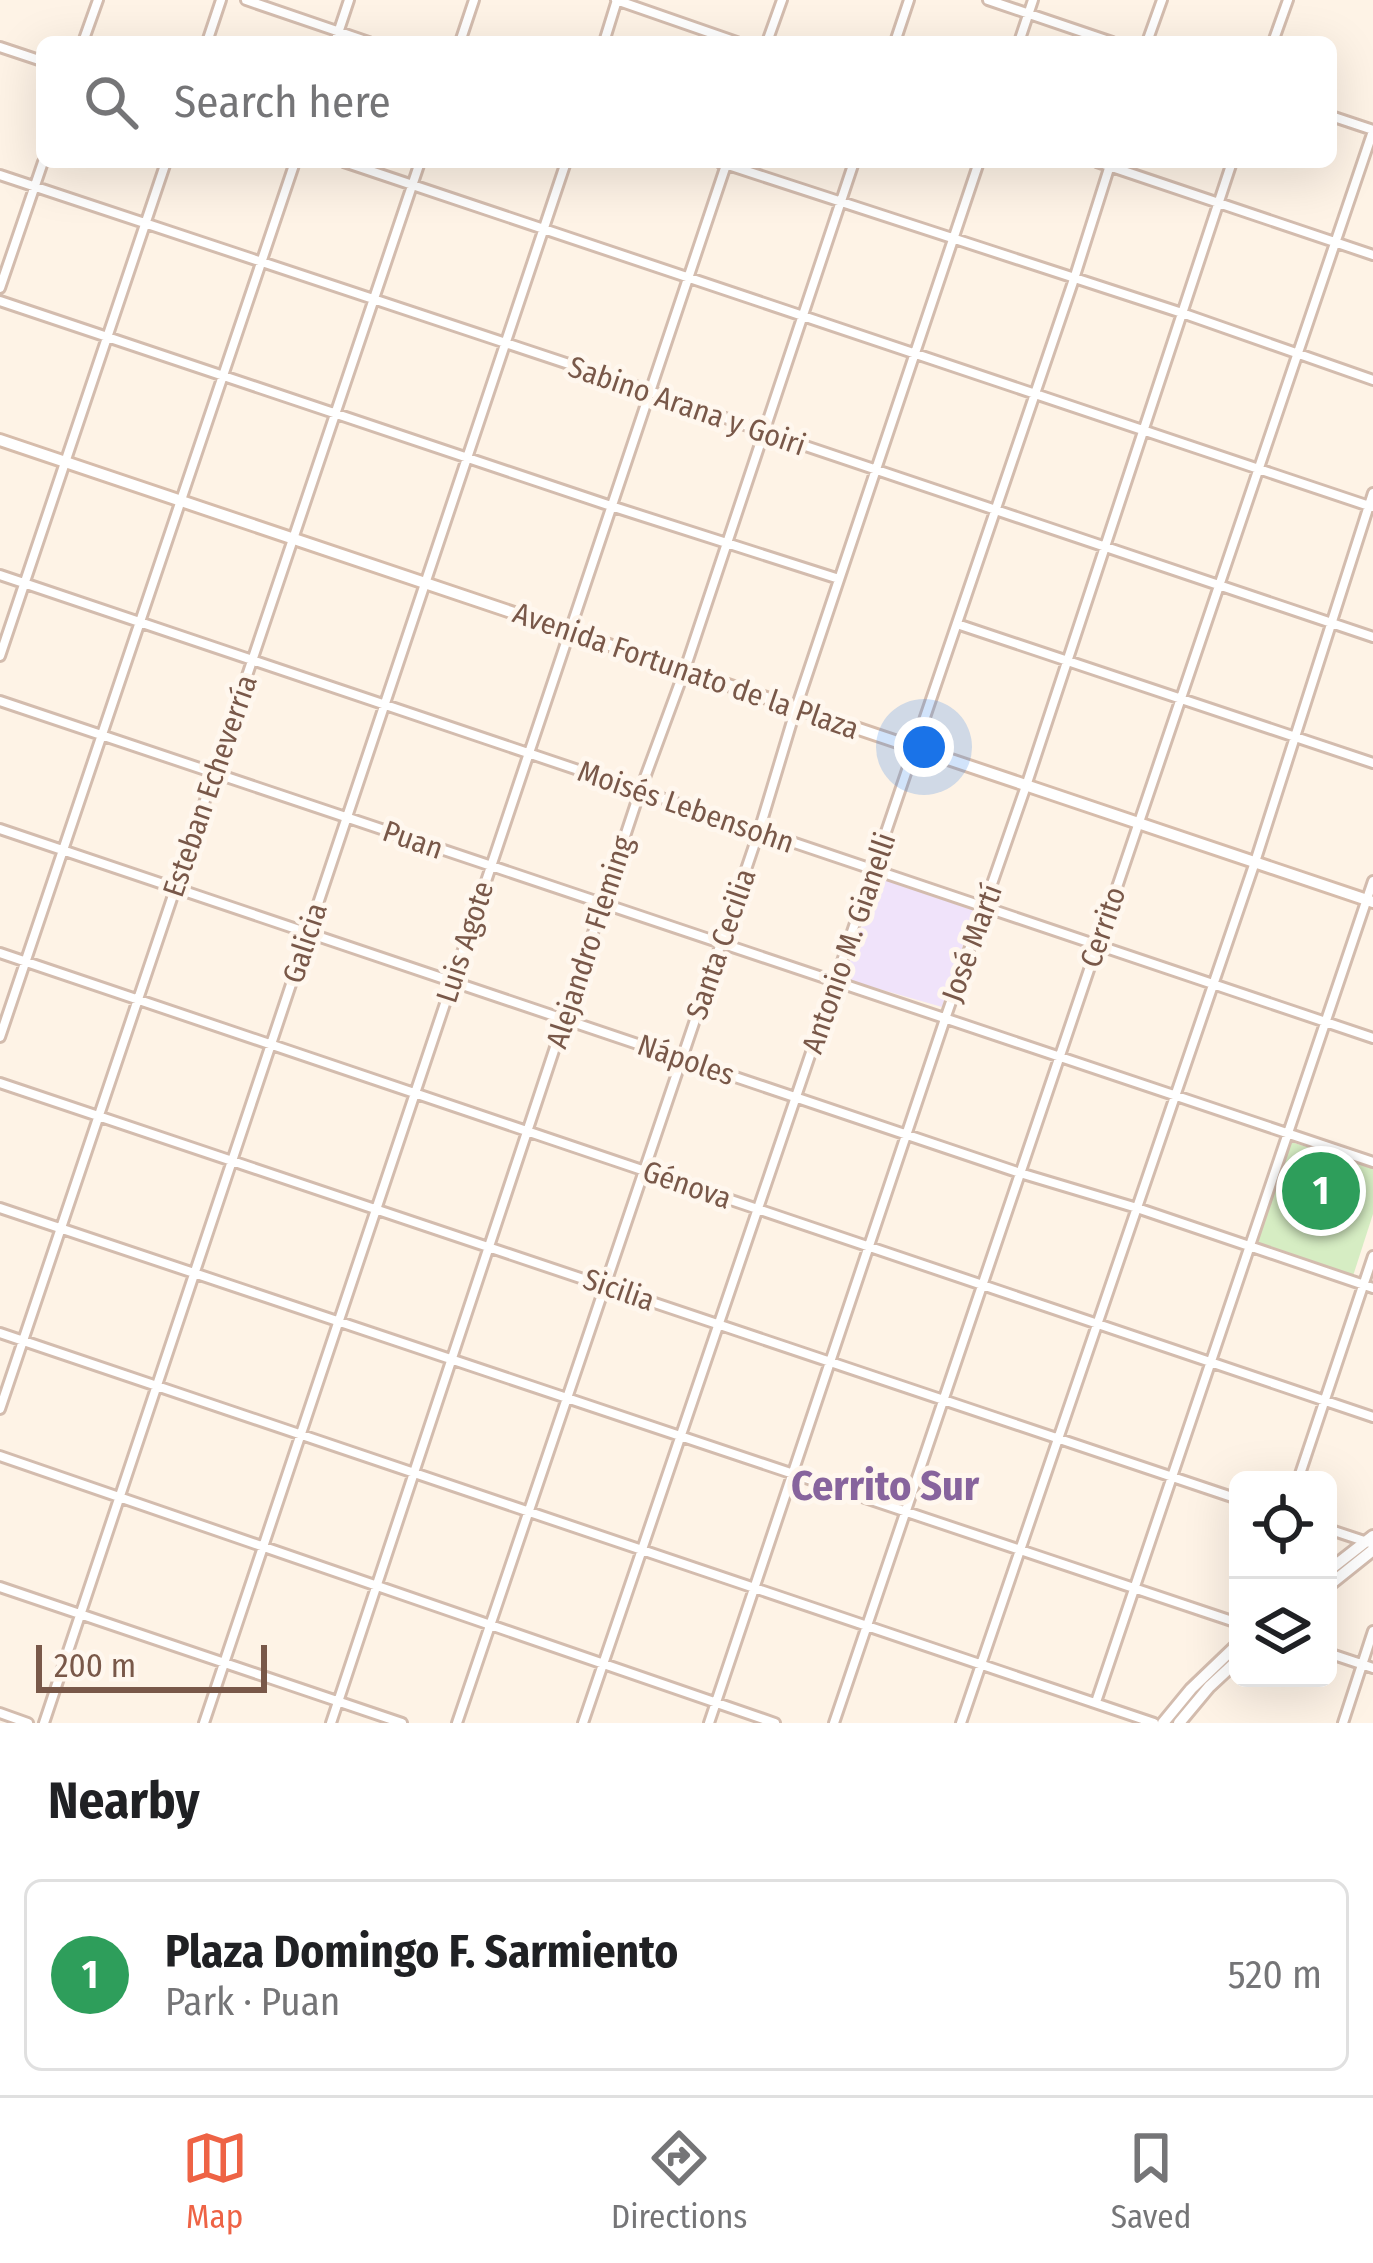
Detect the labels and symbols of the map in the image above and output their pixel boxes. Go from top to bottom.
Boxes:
street label: Sabino Arana y Goiri [564,349,810,463]
street label: Avenida Fortunato de la Plaza [508,595,864,747]
street label: Esteban Echeverría [155,670,265,902]
your location [894,717,954,777]
street label: Moisés Lebensohn [573,753,799,861]
street label: Puan [378,813,448,867]
street label: Antonio M. Gianelli [794,828,904,1058]
street label: Alejandro Fleming [539,831,642,1053]
street label: Santa Cecilia [678,864,764,1024]
street label: Luis Agote [429,877,501,1007]
street label: José Martí [934,879,1010,1007]
street label: Cerrito [1072,882,1134,972]
street label: Galicia [275,898,335,988]
street label: Nápoles [633,1027,739,1093]
pin: 1 [1282,1146,1360,1236]
street label: Génova [638,1153,736,1217]
street label: Sicilia [579,1261,659,1319]
district label: Cerrito Sur [791,1461,980,1511]
scale bar [36,1639,267,1692]

